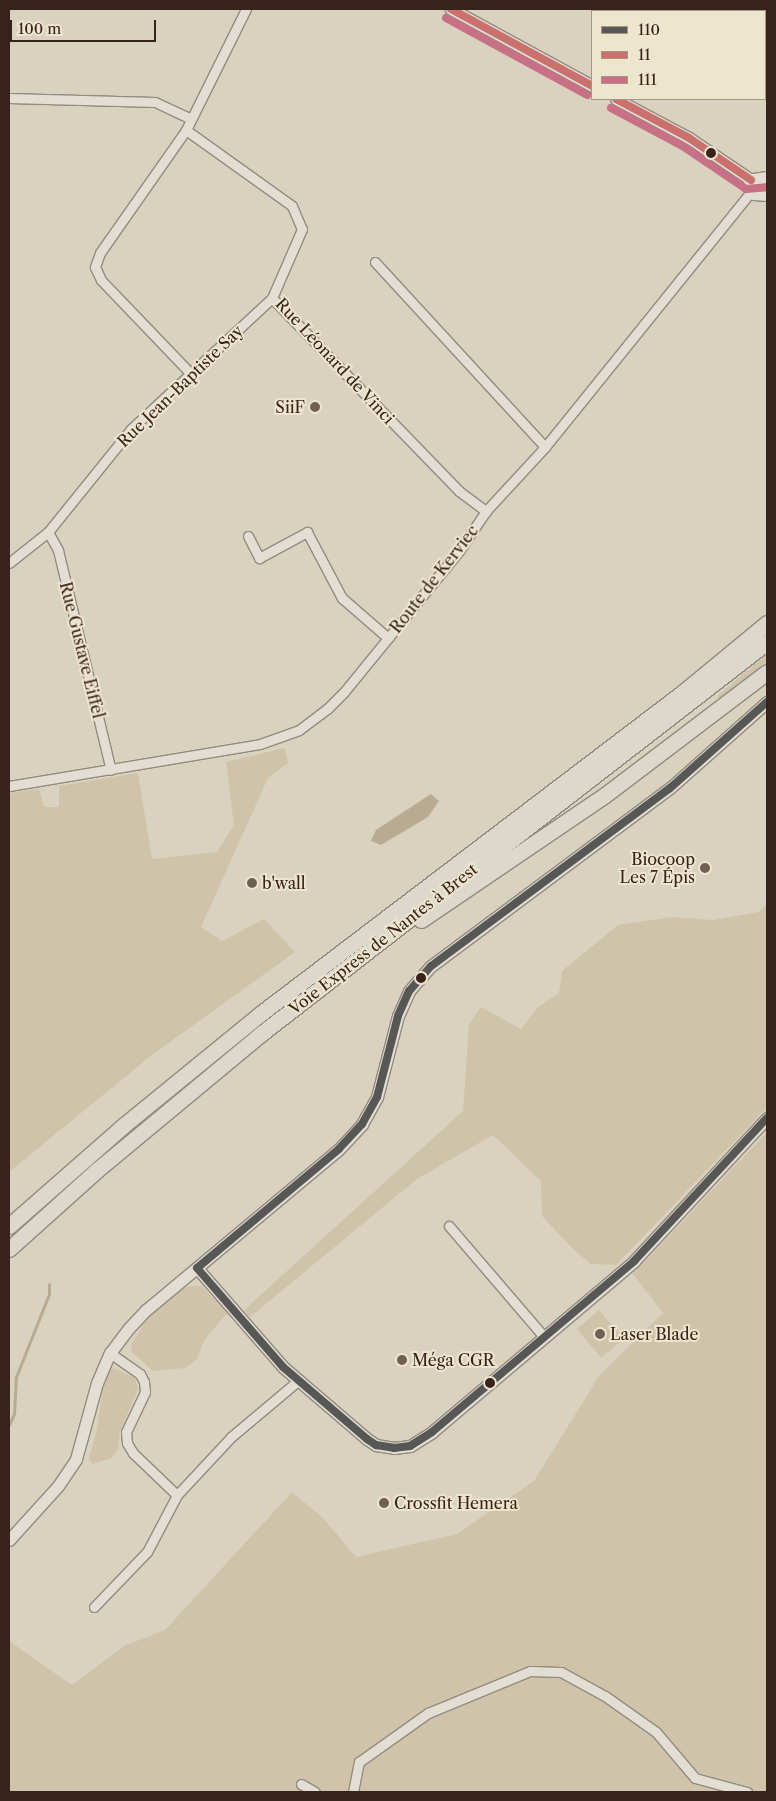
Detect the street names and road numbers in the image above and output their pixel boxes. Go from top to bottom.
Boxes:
street label: Rue Léonard de Vinci [271,294,399,428]
street label: Rue Jean-Baptiste Say [113,321,247,451]
street label: Route de Kerviec [386,521,482,637]
street label: Rue Gustave Eiffel [56,580,108,720]
street label: Voie Express de Nantes à Brest [285,859,481,1019]

